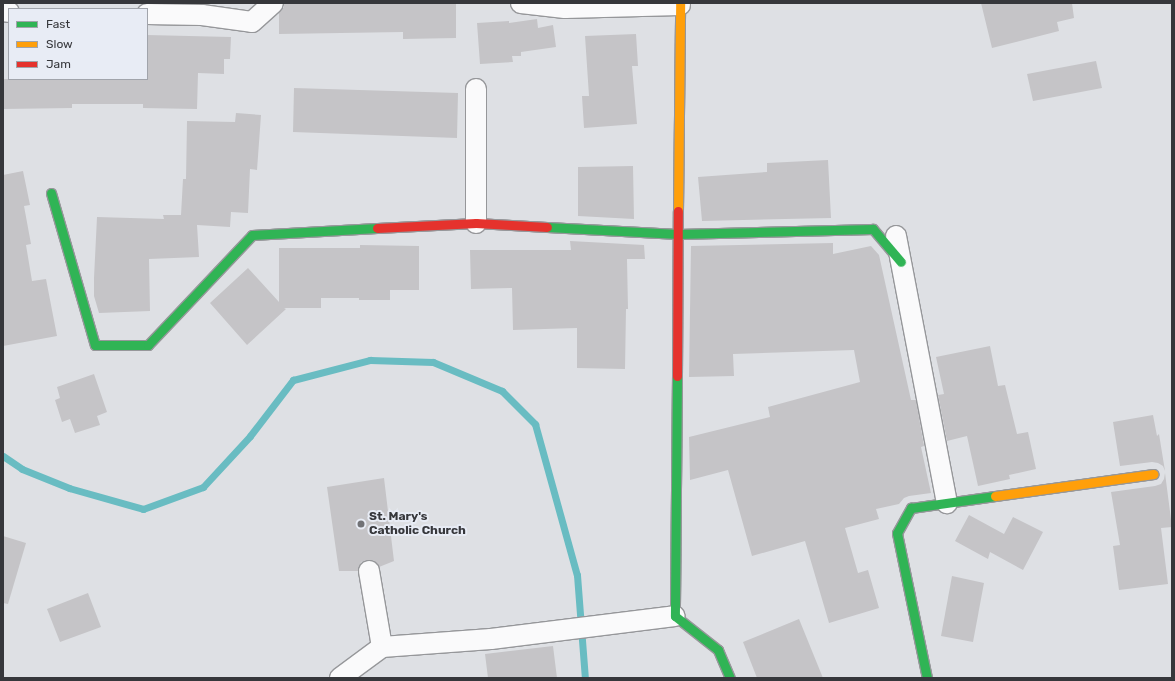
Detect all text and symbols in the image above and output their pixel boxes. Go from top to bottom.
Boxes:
legend [8,8,148,80]
text: Fast [46,17,70,31]
text: Slow [46,37,73,51]
text: Jam [46,57,71,71]
place label: St. Mary's Catholic Church [369,510,466,538]
marker: St. Mary's Catholic Church [356,519,366,529]

